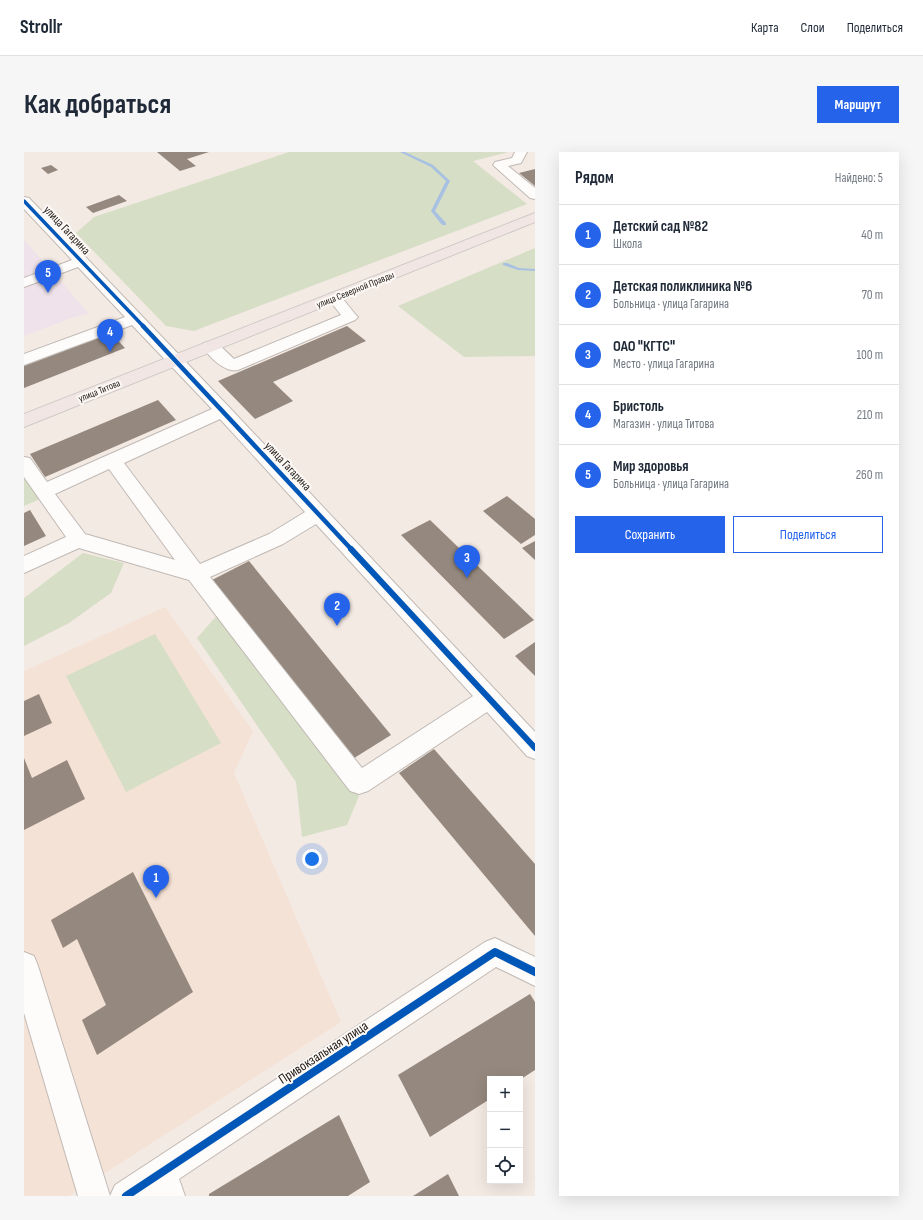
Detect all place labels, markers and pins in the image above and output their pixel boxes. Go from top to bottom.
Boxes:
pin: 5 [35,260,61,293]
pin: 4 [97,319,123,352]
pin: 3 [454,545,480,578]
pin: 2 [324,593,350,626]
pin: 1 [143,865,169,898]

